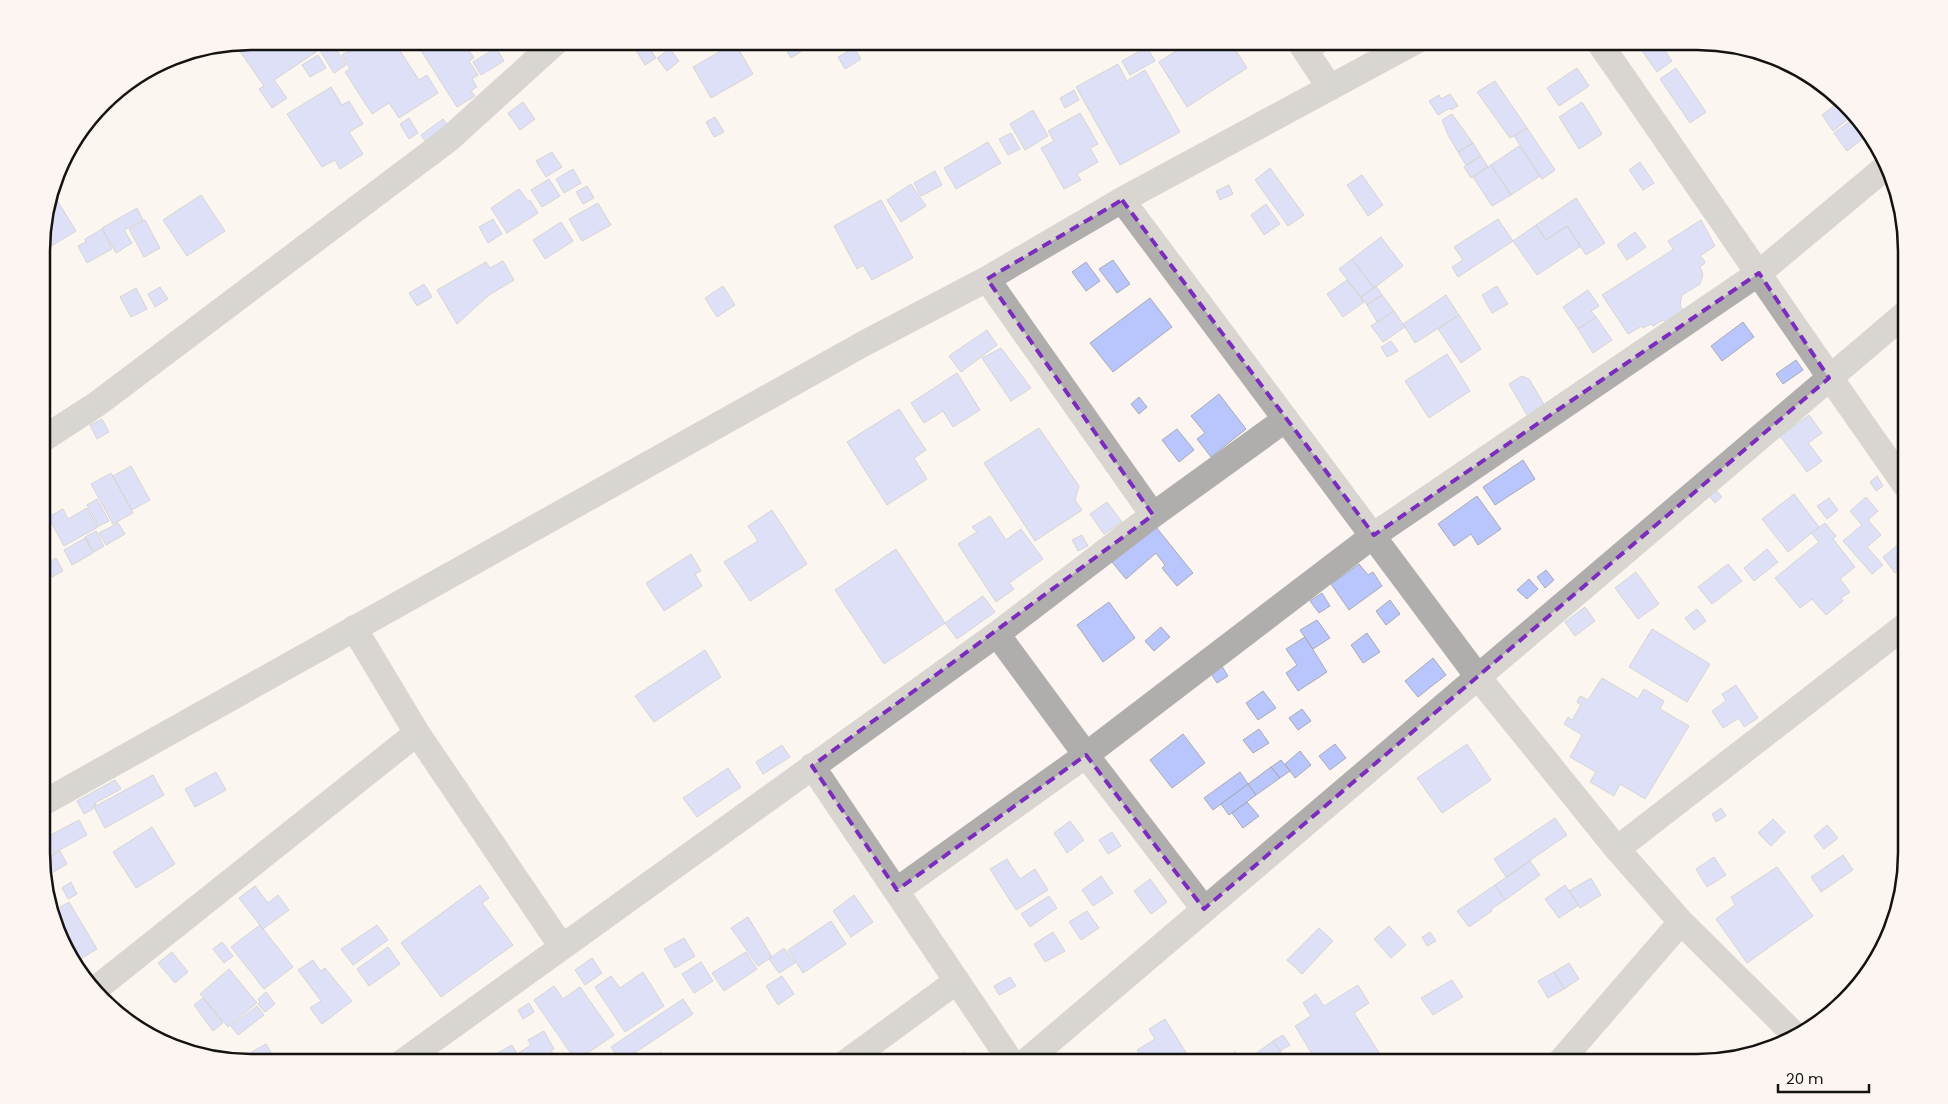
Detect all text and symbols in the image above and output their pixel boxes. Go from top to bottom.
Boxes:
scale bar [1778,1062,1869,1094]
text: 20 m [1786,1068,1824,1089]

